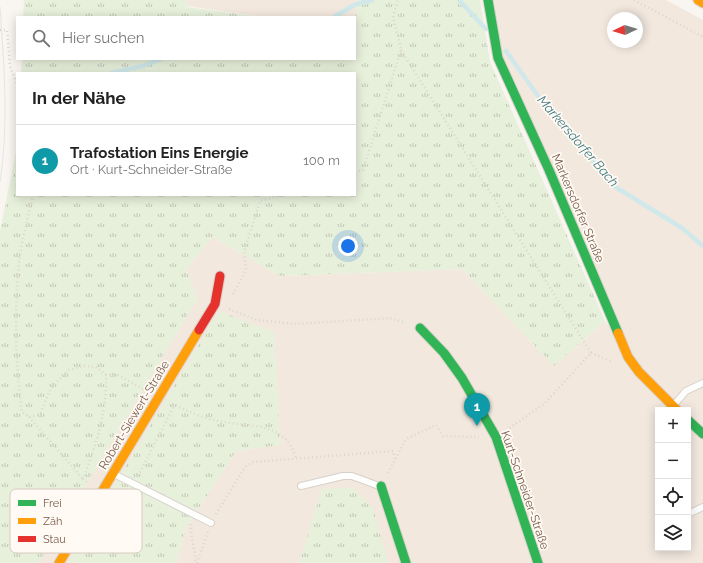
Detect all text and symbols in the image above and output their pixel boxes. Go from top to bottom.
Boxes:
north arrow [607,12,643,48]
search box [16,16,356,60]
icon: search [30,27,52,49]
text: Hier suchen [62,29,145,47]
text: In der Nähe [32,88,126,108]
water label: Markersdorfer Bach [534,92,622,190]
text: Trafostation Eins Energie [70,144,248,162]
street label: Markersdorfer Straße [549,152,607,264]
text: 1 [42,153,48,168]
text: 100 m [303,153,340,168]
text: Ort · Kurt-Schneider-Straße [70,162,232,177]
your location [338,236,358,256]
street label: Robert-Siewert-Straße [96,358,172,472]
pin: 1 [464,393,490,426]
map controls [655,407,691,551]
button: + [655,407,691,443]
street label: Kurt-Schneider-Straße [498,429,552,551]
button: − [655,443,691,479]
button: locate [655,479,691,515]
legend [10,489,142,553]
text: Frei [43,497,62,510]
text: Zäh [43,515,62,528]
button: layers [655,515,691,551]
text: Stau [43,533,66,546]

